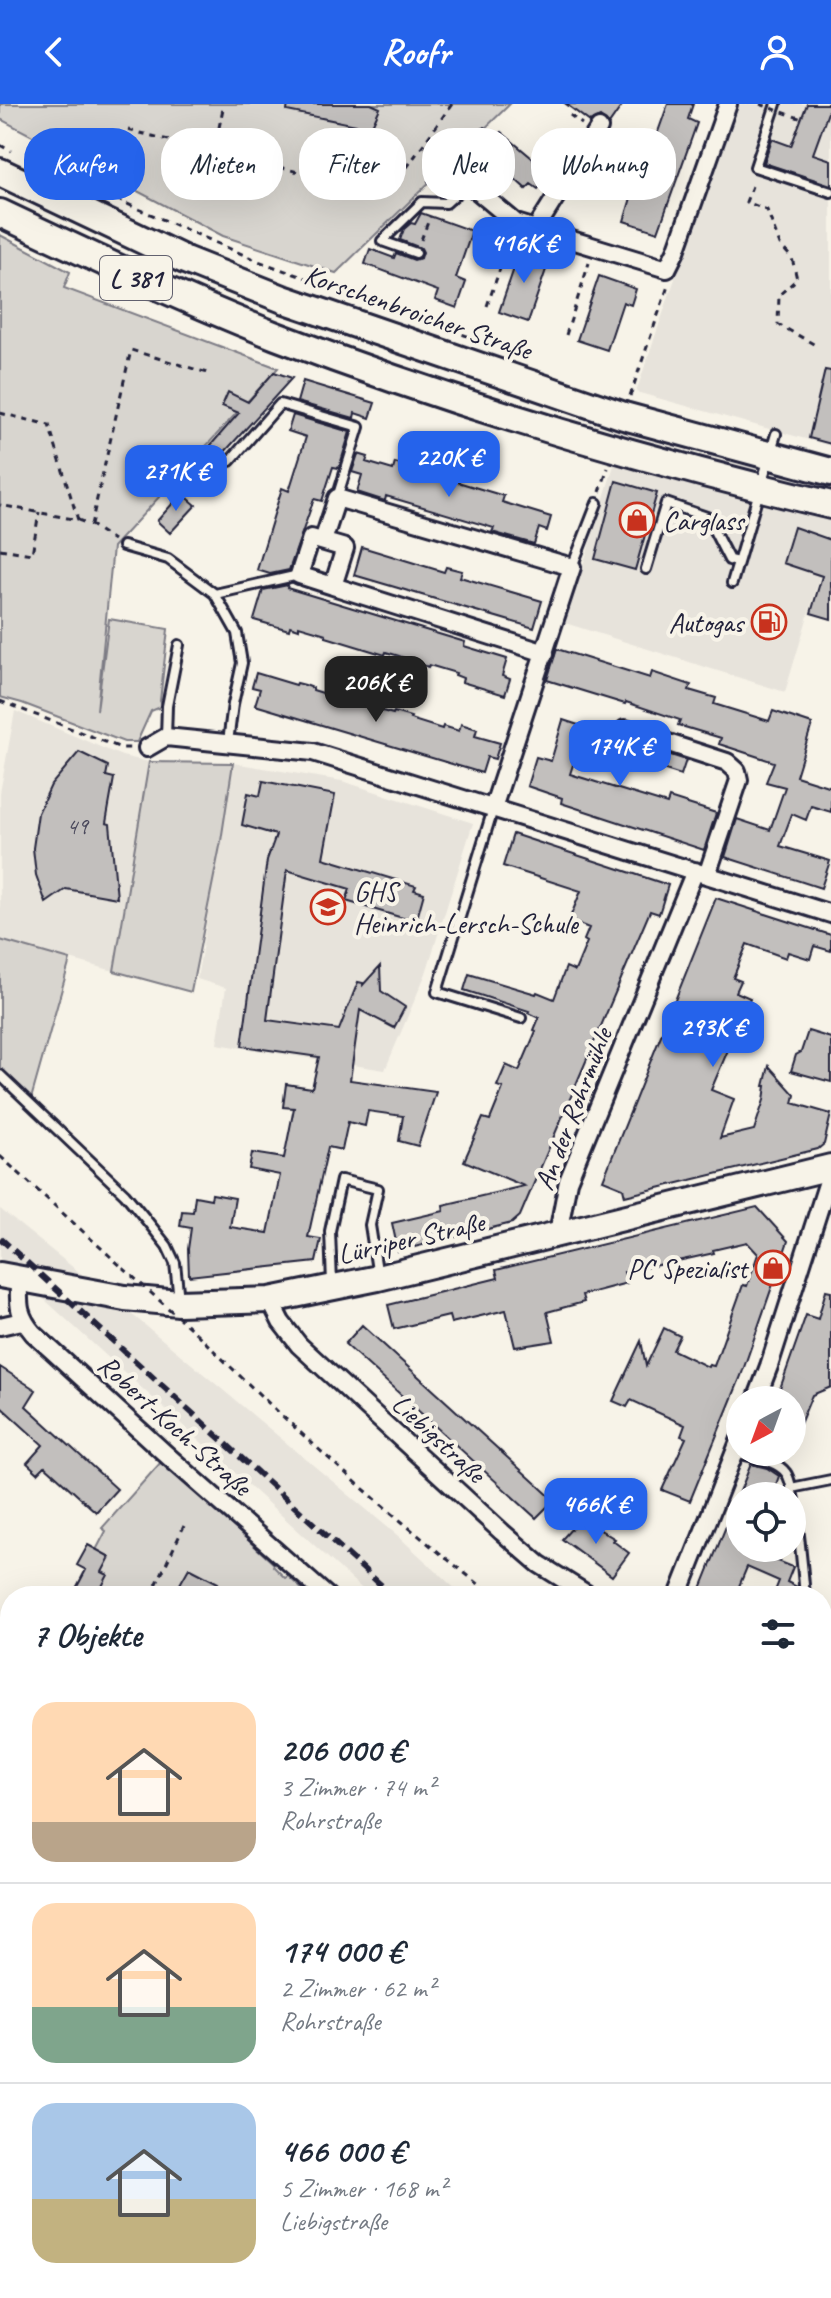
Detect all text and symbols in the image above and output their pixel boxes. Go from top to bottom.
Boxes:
text: Roofr [381,29,450,75]
icon: back [32,30,76,74]
icon: person [755,30,799,74]
chip: Kaufen [24,128,145,200]
chip: Mieten [161,128,283,200]
chip: Filter [299,128,406,200]
chip: Neu [422,128,515,200]
chip: Wohnung [531,128,676,200]
pin: 416K € [459,217,589,285]
text: 416K € [491,226,557,259]
road number: L 381 [100,256,172,300]
street label: Korschenbroicher Straße [300,257,538,368]
pin: 220K € [384,431,514,499]
text: 220K € [416,440,482,473]
pin: 271K € [111,445,241,513]
text: 271K € [143,454,209,487]
shop icon: Carglass [618,501,656,539]
place label: Carglass [663,503,746,538]
fuel station icon: Autogas [750,603,788,641]
place label: Autogas [669,605,745,640]
pin: 206K € [311,656,441,724]
text: 206K € [343,665,409,698]
pin: 174K € [555,720,685,788]
text: 174K € [587,729,653,762]
house number: 49 [66,811,90,841]
place label: GHS Heinrich-Lersch-Schule [354,874,580,941]
school or university icon: GHS Heinrich-Lersch-Schule [309,888,347,926]
pin: 293K € [648,1001,778,1069]
text: 293K € [680,1010,746,1043]
street label: An der Rohrmühle [526,1021,621,1195]
street label: Lürriper Straße [335,1204,489,1272]
shop icon: PC Spezialist [754,1249,792,1287]
place label: PC Spezialist [627,1251,750,1286]
street label: Robert-Koch-Straße [91,1347,260,1504]
street label: Liebigstraße [385,1386,494,1491]
north arrow [726,1386,806,1466]
map controls [726,1386,806,1562]
pin: 466K € [531,1478,661,1546]
button: locate [726,1482,806,1562]
text: 466K € [562,1487,630,1520]
icon: filters [756,1612,800,1656]
text: 7 Objekte [32,1613,142,1656]
text: 206 000 € [280,1728,404,1771]
icon: home [96,1734,192,1830]
text: 3 Zimmer · 74 m² [280,1771,435,1804]
text: Rohrstraße [280,1804,380,1837]
text: 174 000 € [280,1929,403,1972]
icon: home [96,1935,192,2031]
text: 2 Zimmer · 62 m² [280,1972,435,2005]
text: Rohrstraße [280,2005,380,2038]
text: 466 000 € [280,2129,405,2172]
icon: home [96,2135,192,2231]
text: 5 Zimmer · 168 m² [280,2172,446,2205]
text: Liebigstraße [280,2205,387,2238]

